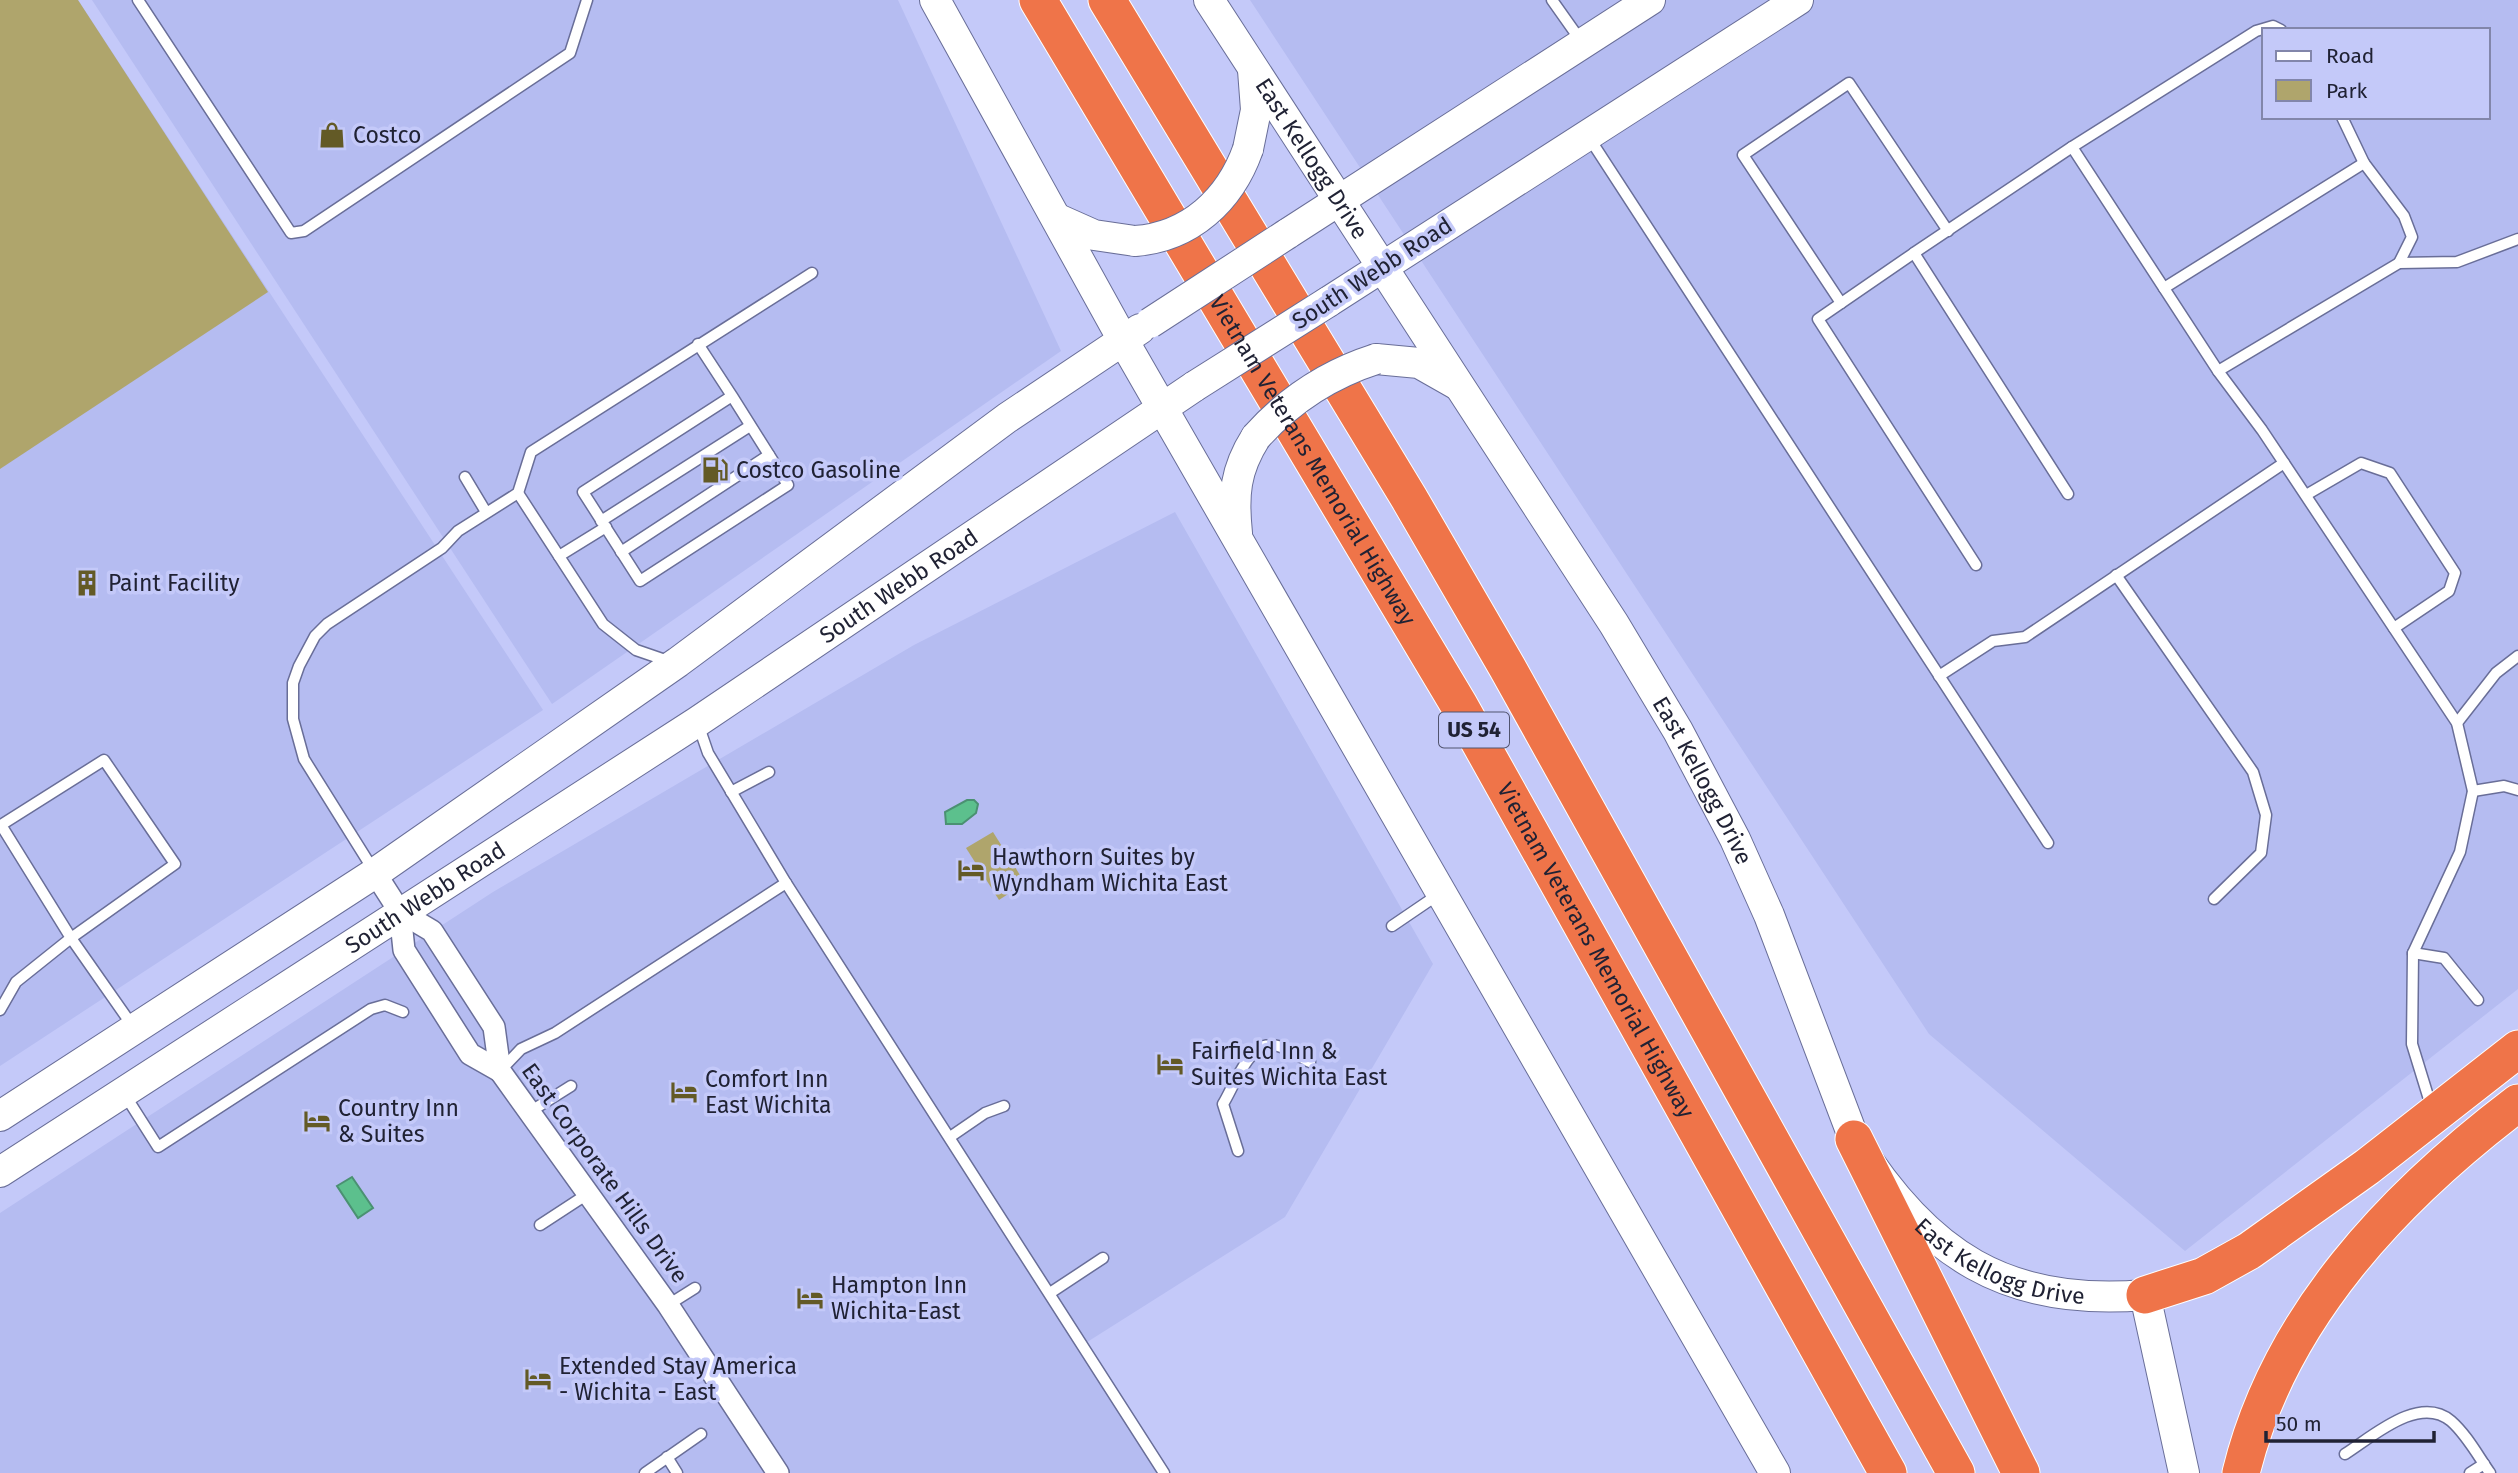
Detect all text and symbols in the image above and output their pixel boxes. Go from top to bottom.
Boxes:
legend [2262,28,2490,119]
text: Road [2326,43,2374,69]
street label: East Kellogg Drive [1249,73,1374,244]
text: Park [2326,78,2368,104]
shop icon: Costco [317,120,347,150]
place label: Costco [353,121,422,149]
street label: South Webb Road [1287,211,1457,335]
street label: Vietnam Veterans Memorial Highway [1203,290,1423,631]
fuel station icon: Costco Gasoline [700,455,730,485]
place label: Costco Gasoline [736,456,901,484]
street label: South Webb Road [814,523,983,649]
building icon: Paint Facility [72,568,102,598]
place label: Paint Facility [108,569,240,597]
street label: East Kellogg Drive [1647,692,1759,869]
road number: US 54 [1439,712,1509,748]
street label: Vietnam Veterans Memorial Highway [1491,778,1701,1123]
street label: South Webb Road [340,836,510,960]
place label: Hawthorn Suites by Wyndham Wichita East [992,843,1229,897]
hotel icon: Hawthorn Suites by Wyndham Wichita East [956,855,986,885]
place label: Fairfield Inn & Suites Wichita East [1191,1037,1388,1091]
hotel icon: Fairfield Inn & Suites Wichita East [1155,1049,1185,1079]
street label: East Corporate Hills Drive [516,1058,694,1288]
place label: Comfort Inn East Wichita [705,1065,832,1119]
hotel icon: Comfort Inn East Wichita [669,1077,699,1107]
place label: Country Inn & Suites [338,1094,459,1148]
hotel icon: Country Inn & Suites [302,1106,332,1136]
street label: East Kellogg Drive [1909,1212,2086,1310]
place label: Hampton Inn Wichita-East [831,1271,967,1325]
hotel icon: Hampton Inn Wichita-East [795,1283,825,1313]
place label: Extended Stay America - Wichita - East [559,1352,797,1406]
hotel icon: Extended Stay America - Wichita - East [523,1364,553,1394]
scale bar [2266,1400,2434,1444]
text: 50 m [2276,1411,2322,1437]

